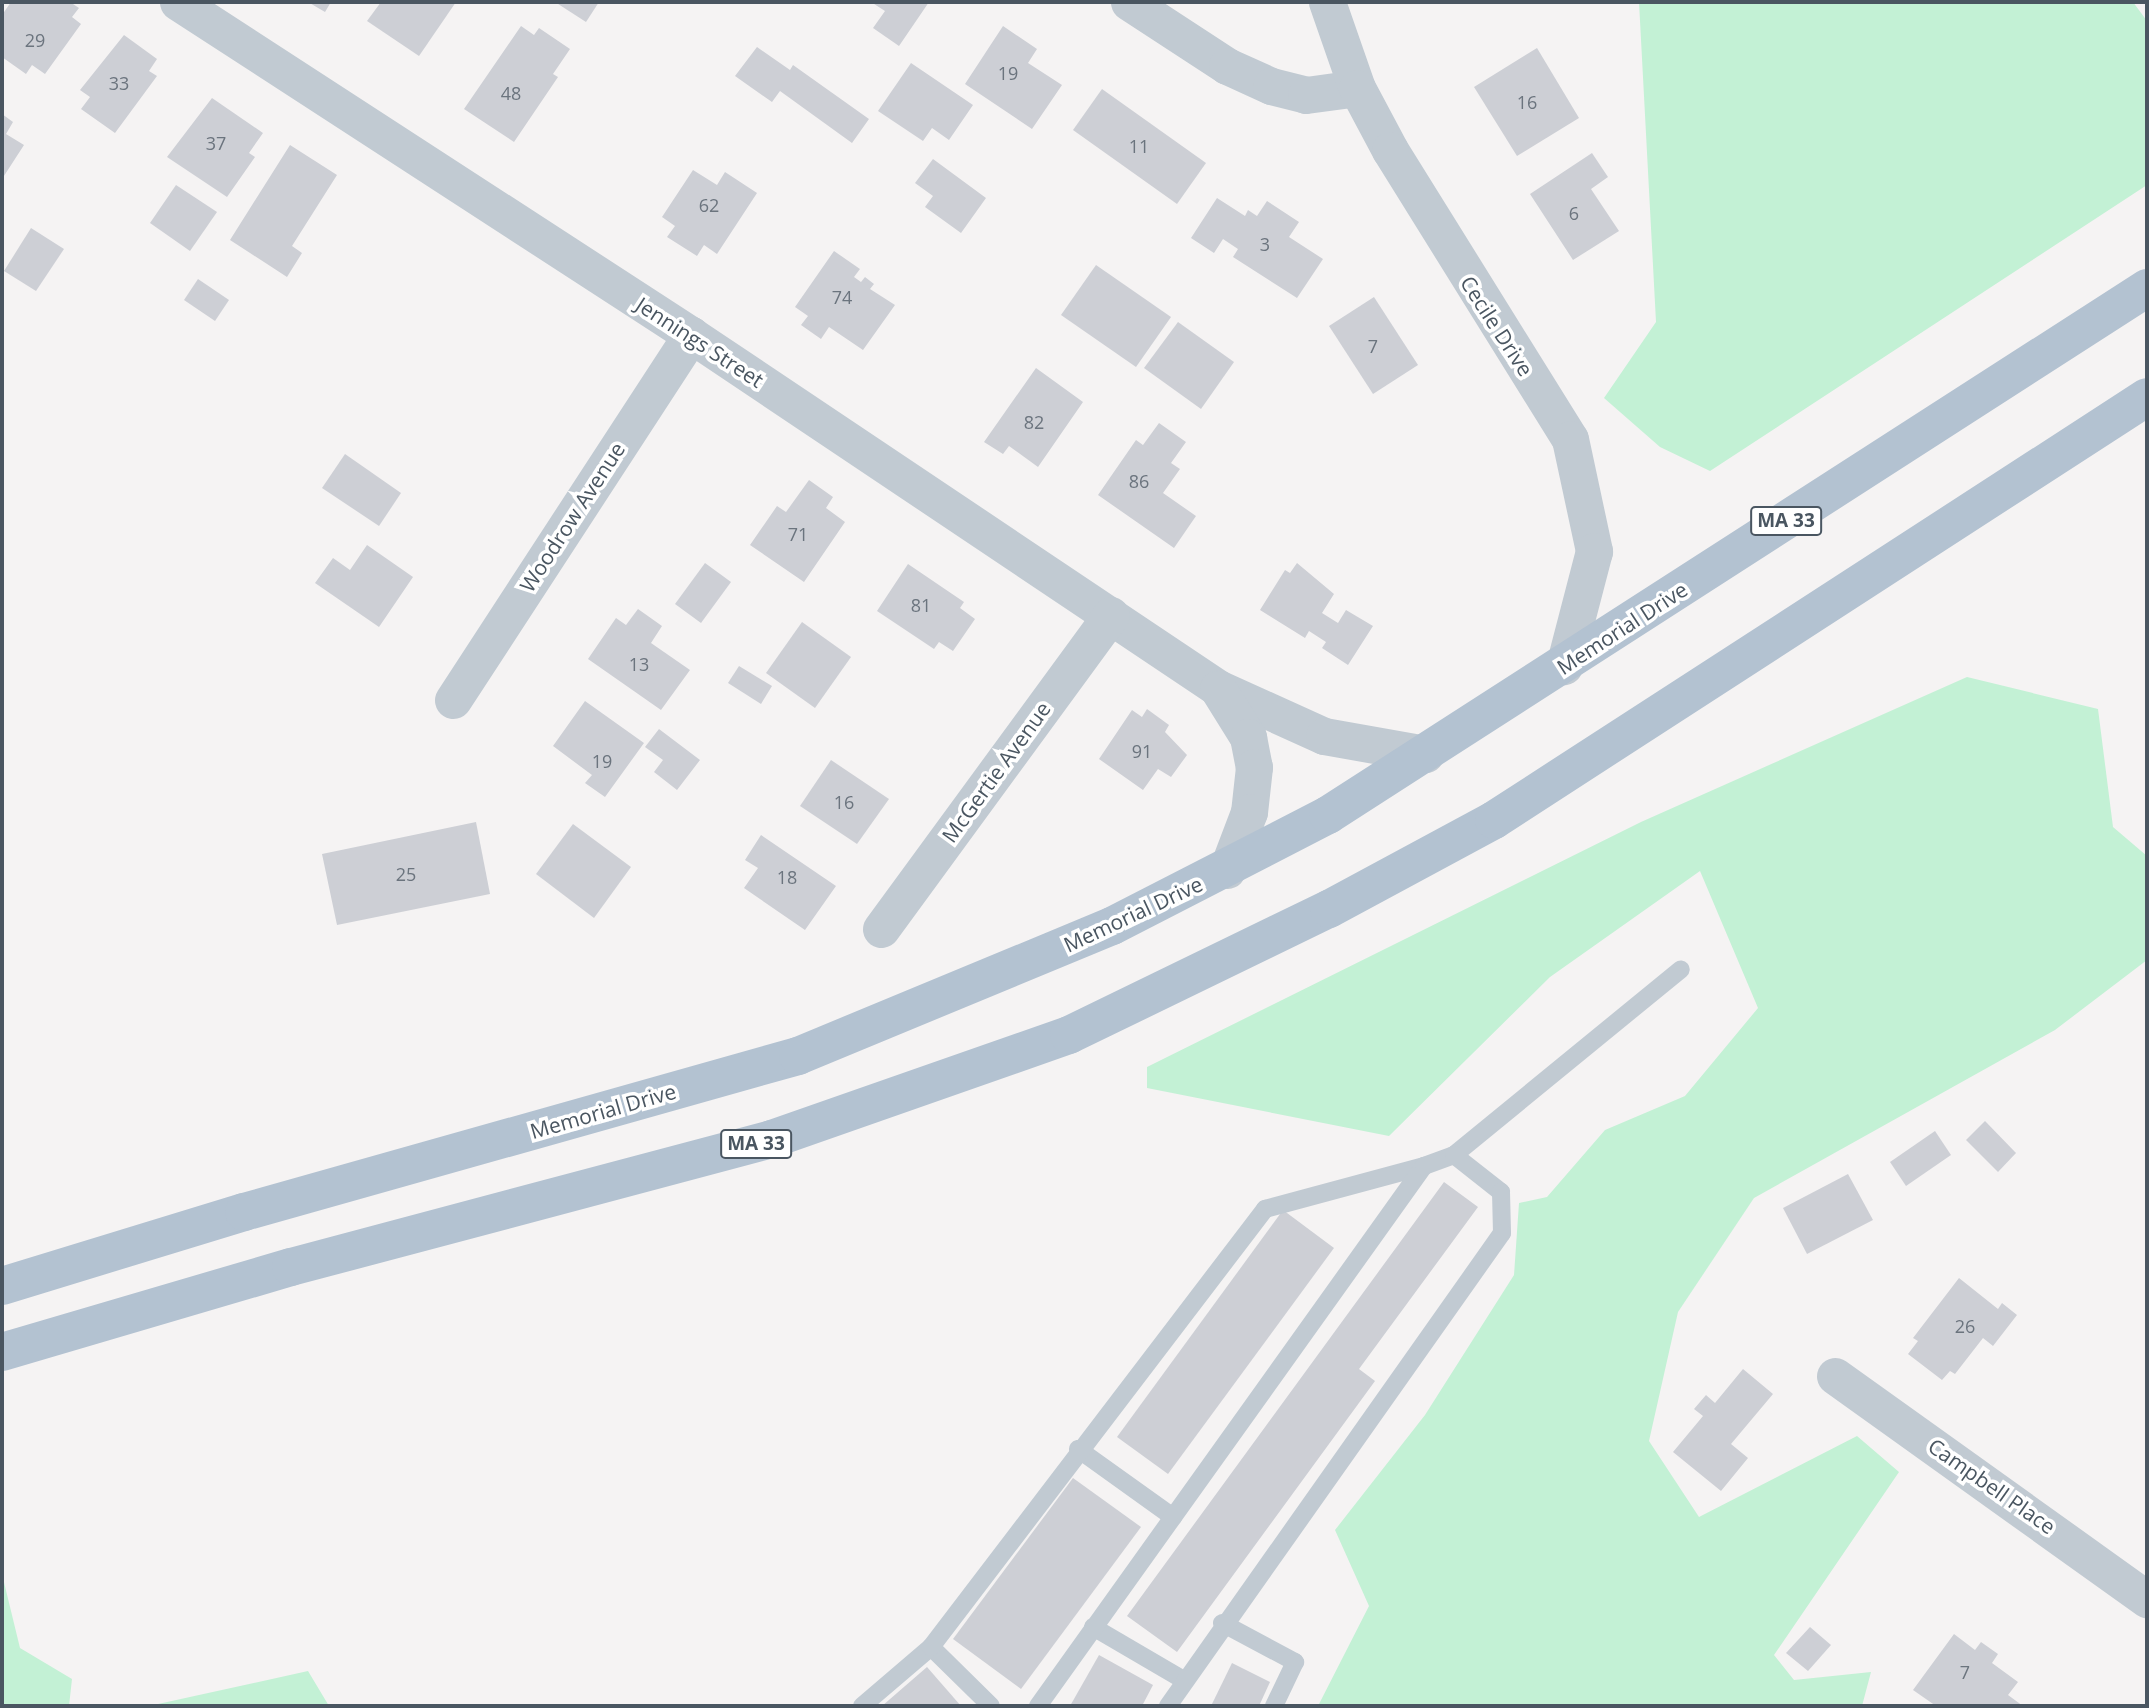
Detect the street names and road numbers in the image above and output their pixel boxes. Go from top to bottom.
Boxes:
street label: Cecile Drive [1455,271,1539,381]
street label: Jennings Street [632,291,768,393]
street label: Woodrow Avenue [514,437,630,597]
road number: MA 33 [1749,506,1823,536]
street label: Memorial Drive [1552,576,1692,680]
street label: McGertie Avenue [937,697,1055,847]
street label: Memorial Drive [1059,871,1207,957]
street label: Memorial Drive [527,1078,679,1144]
road number: MA 33 [719,1128,793,1160]
street label: Campbell Place [1924,1433,2060,1539]

